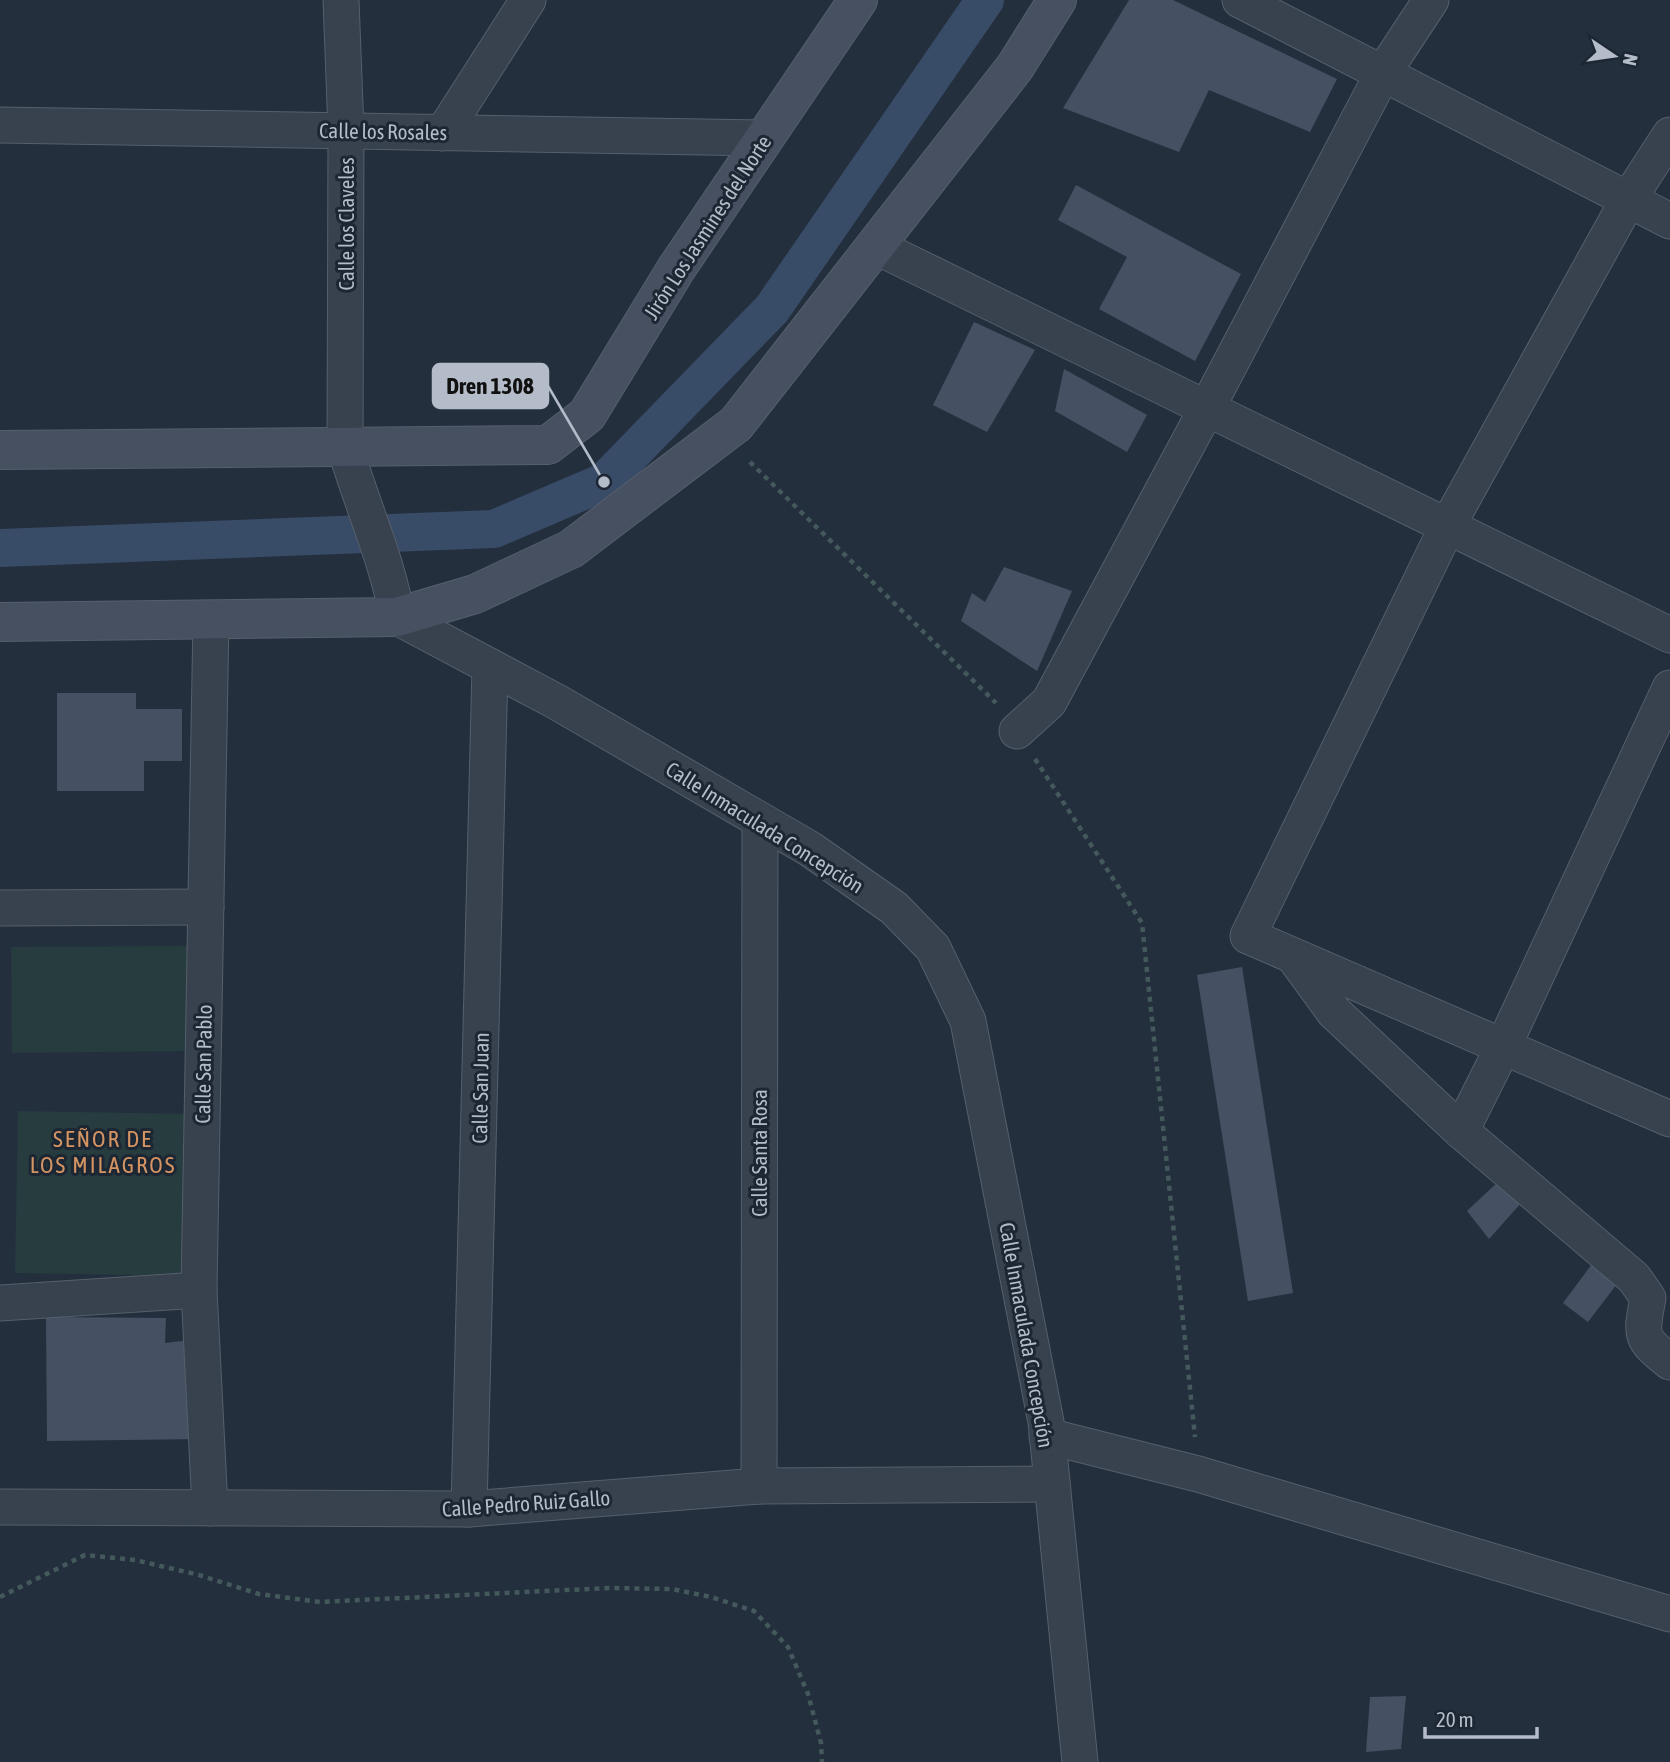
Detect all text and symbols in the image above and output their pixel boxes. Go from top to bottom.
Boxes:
north arrow [1579,21,1649,91]
text: N [1619,52,1643,68]
street label: Calle los Rosales [319,118,447,144]
street label: Jirón Los Jasmines del Norte [639,131,775,323]
street label: Calle los Claveles [334,157,358,291]
callout: Dren 1308 [433,364,548,408]
text: Dren 1308 [446,373,534,399]
street label: Calle Inmaculada Concepción [662,756,868,898]
street label: Calle San Pablo [190,1004,216,1124]
street label: Calle San Juan [467,1032,493,1144]
street label: Calle Santa Rosa [747,1089,771,1217]
district label: SEÑOR DE LOS MILAGROS [30,1126,176,1178]
street label: Calle Inmaculada Concepción [995,1221,1059,1449]
street label: Calle Pedro Ruiz Gallo [441,1485,611,1521]
scale bar [1425,1696,1537,1740]
text: 20 m [1436,1707,1474,1731]

